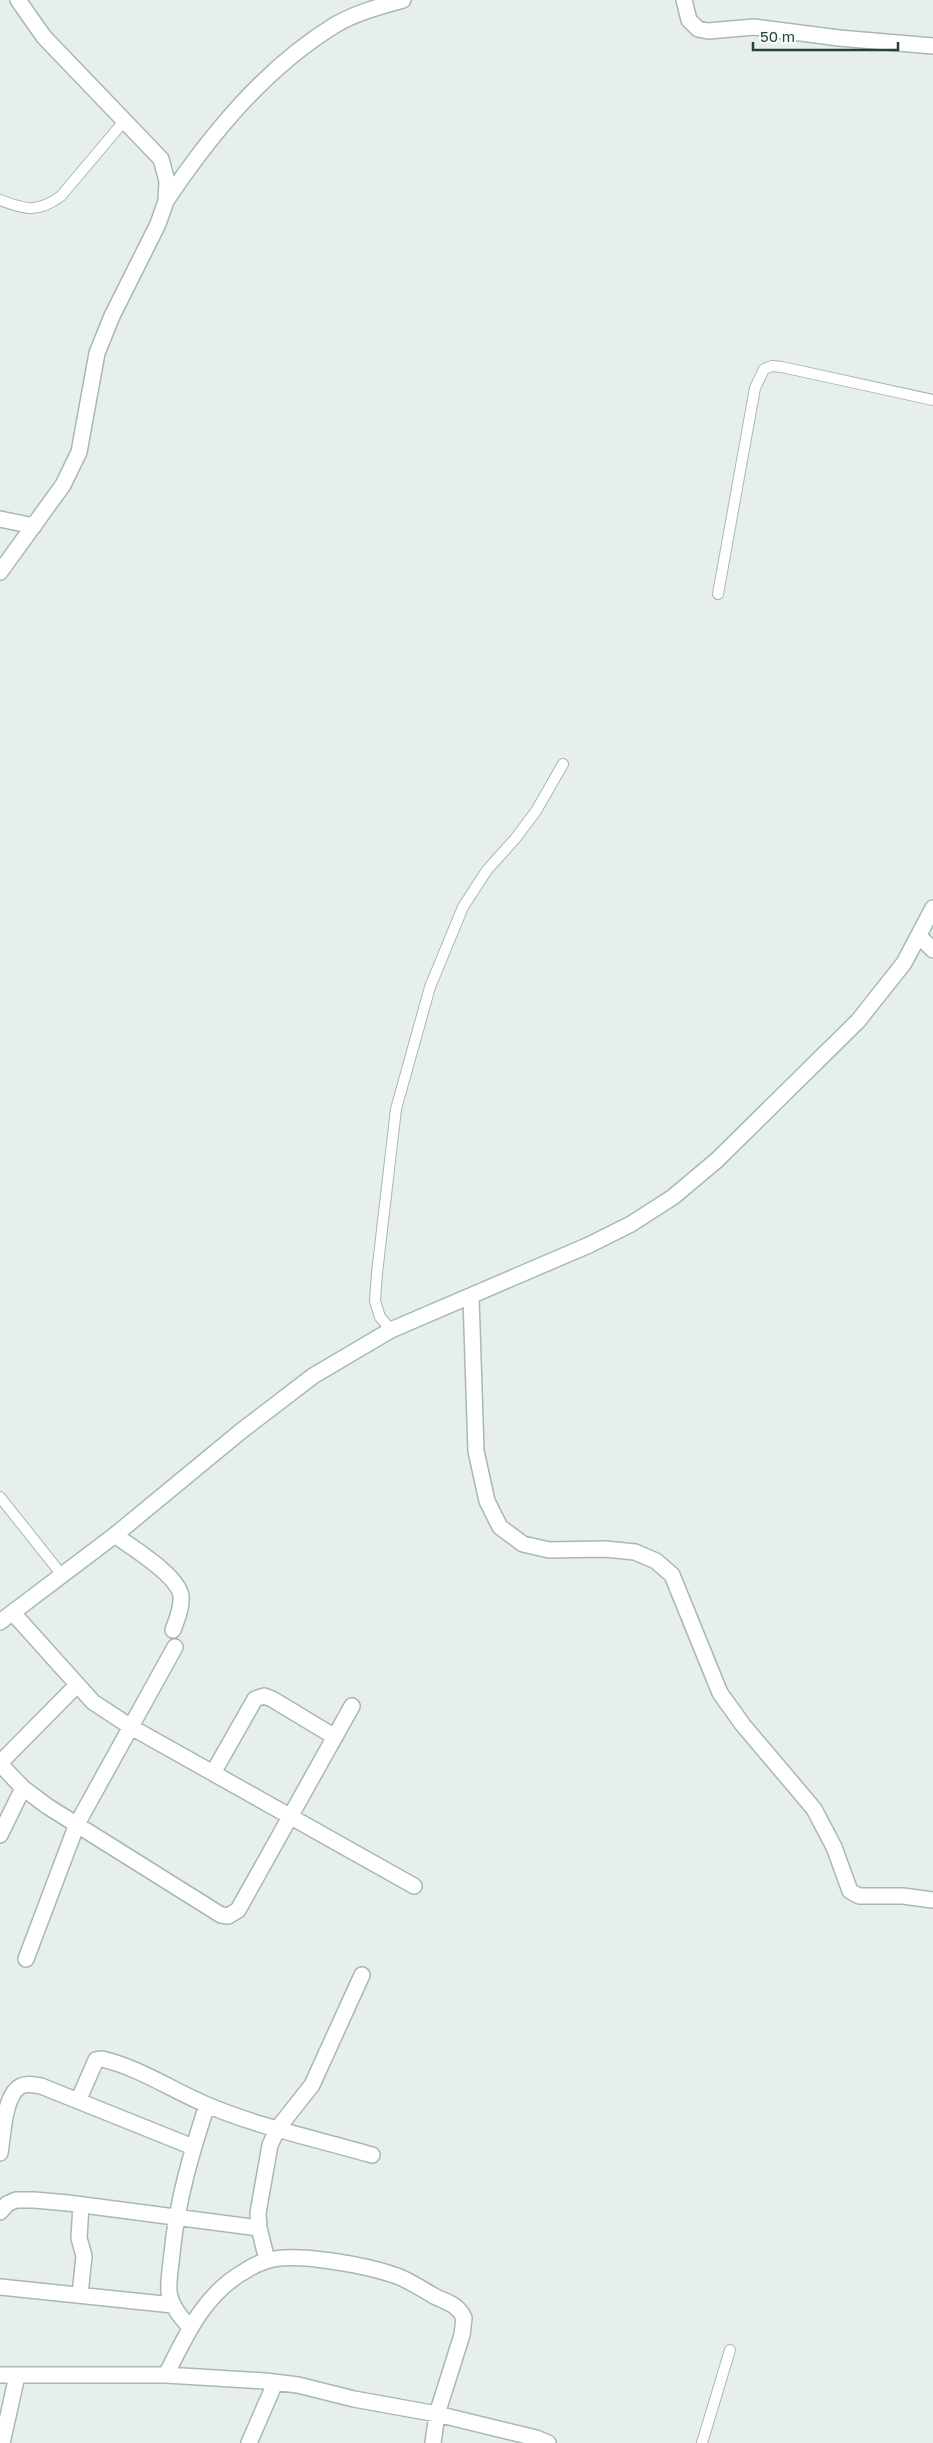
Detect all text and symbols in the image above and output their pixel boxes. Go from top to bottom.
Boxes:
scale bar [753,20,898,52]
text: 50 m [760,27,795,45]

